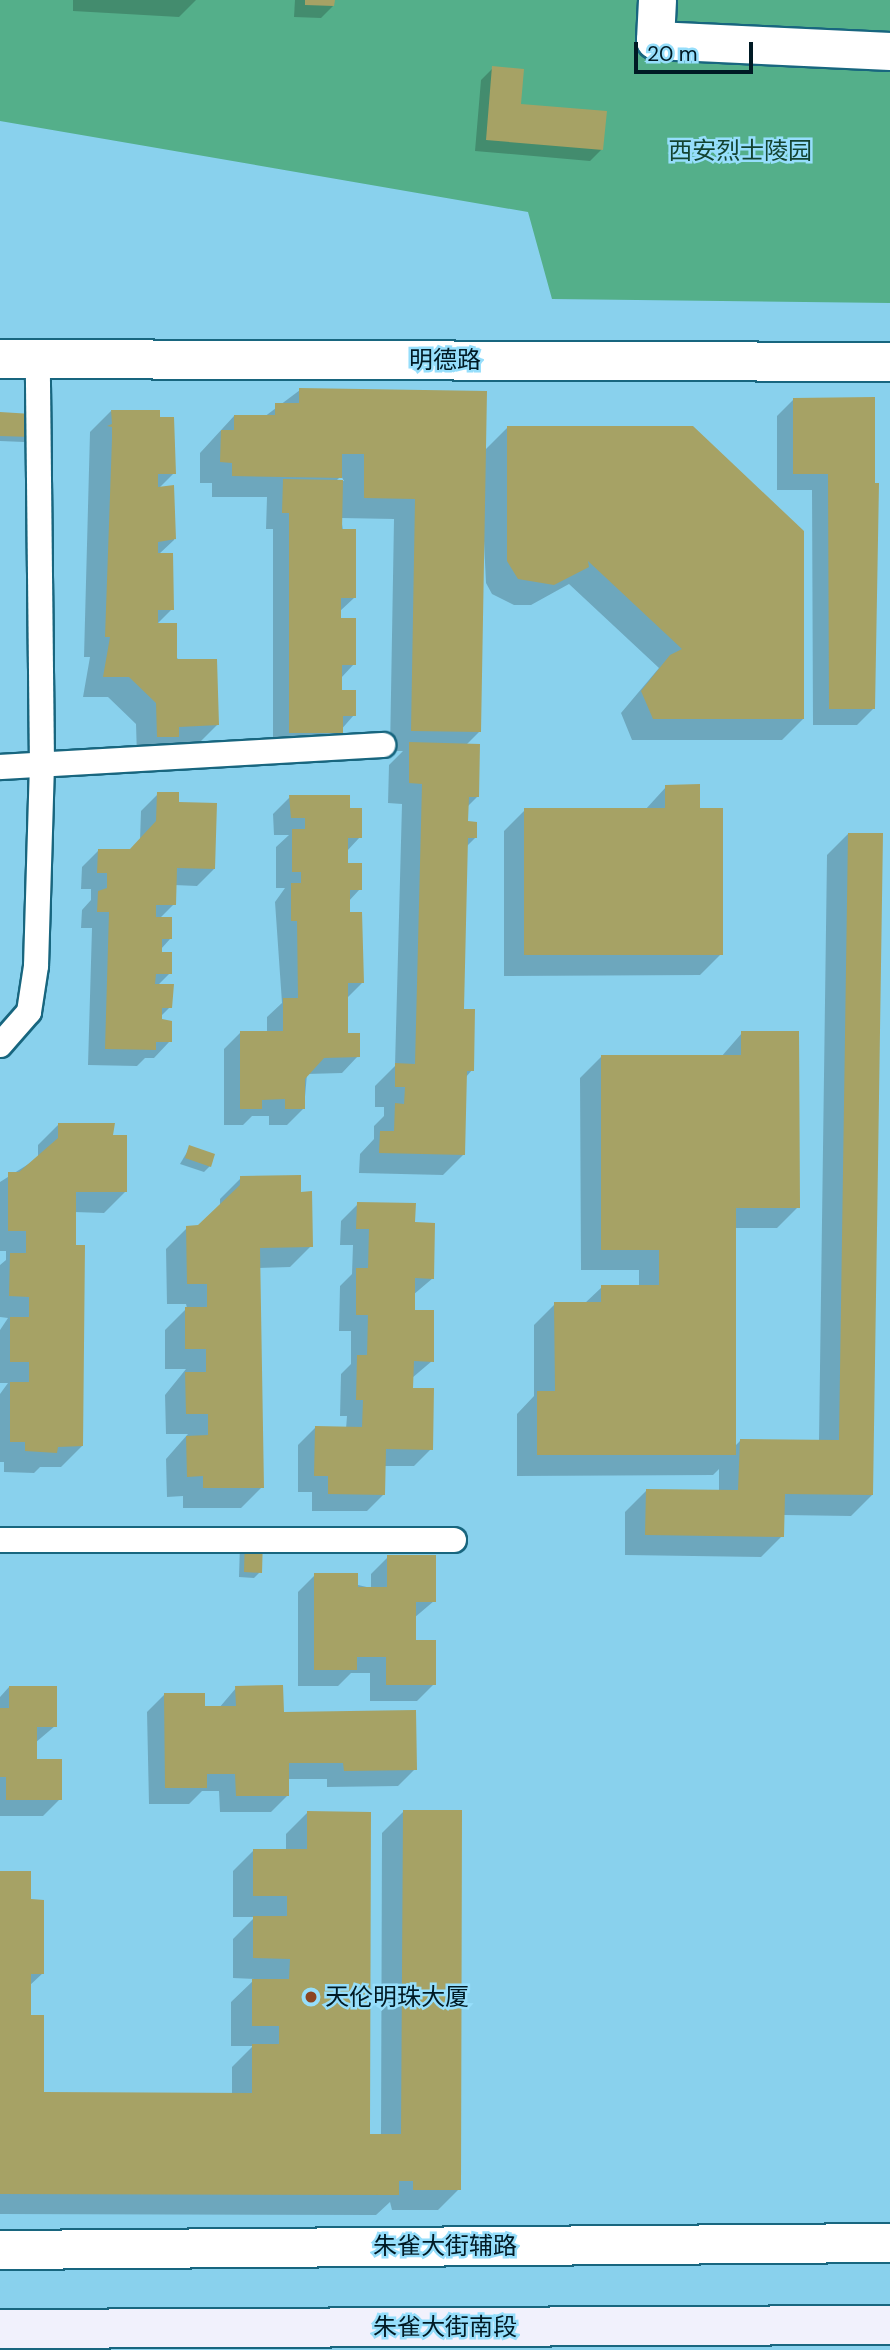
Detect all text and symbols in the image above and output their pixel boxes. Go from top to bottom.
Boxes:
scale bar [638,28,757,72]
text: 20 m [647,40,698,68]
park label: 西安烈士陵园 [668,137,812,165]
street label: 明德路 [409,346,481,374]
place label: 天伦明珠大厦 [325,1983,469,2011]
marker: 天伦明珠大厦 [303,1989,319,2005]
street label: 朱雀大街辅路 [373,2232,517,2260]
street label: 朱雀大街南段 [373,2313,517,2341]

